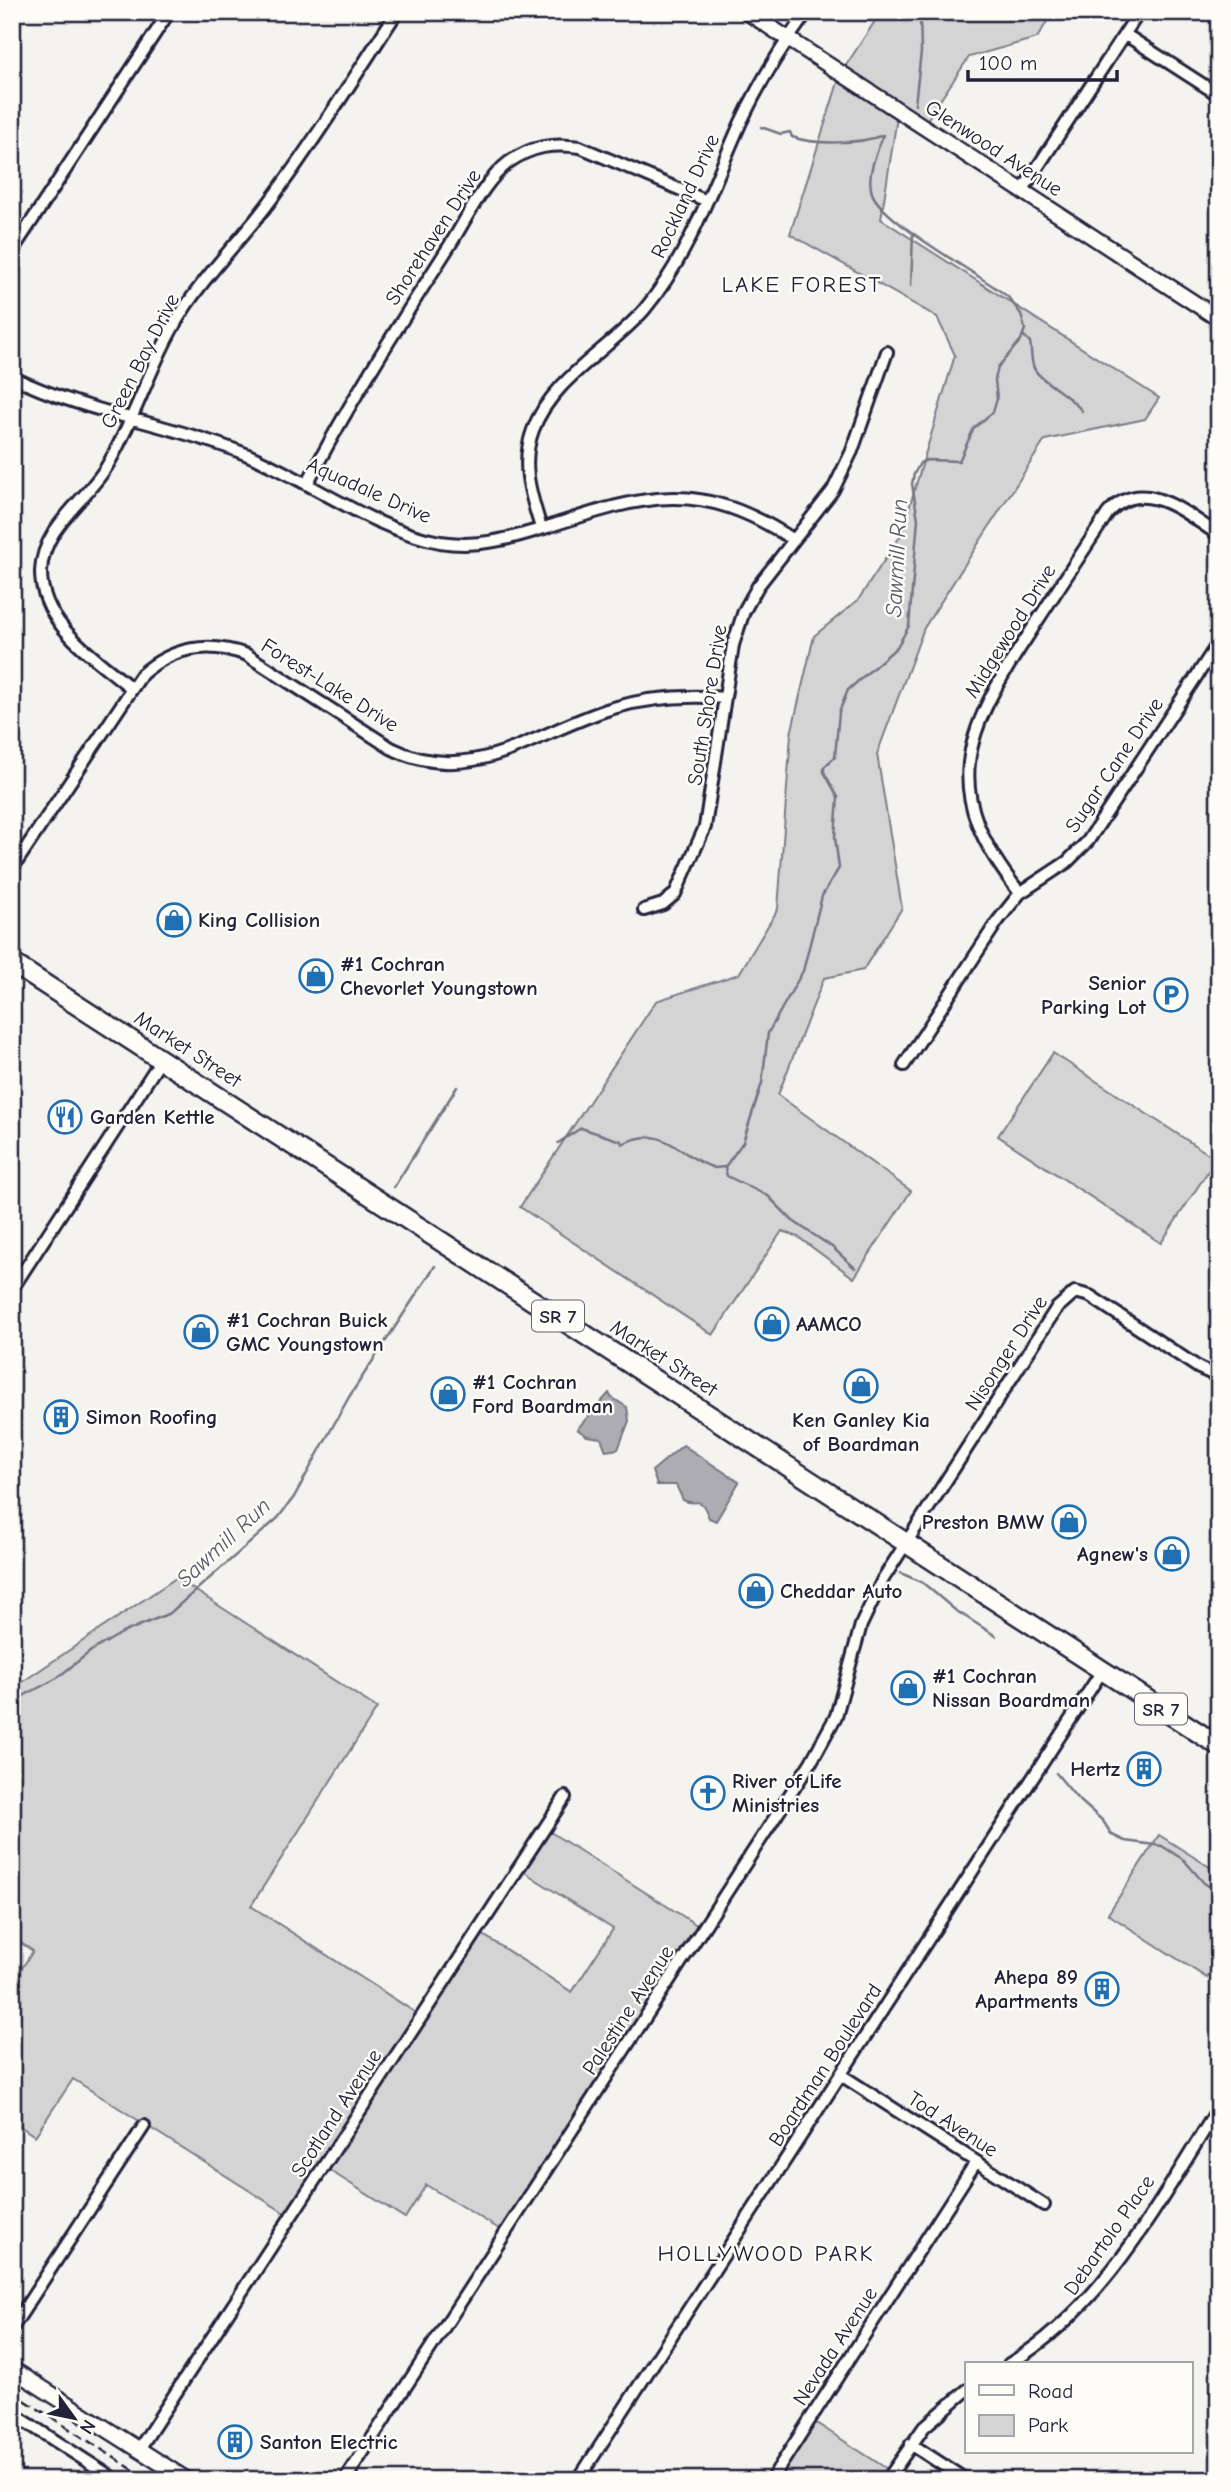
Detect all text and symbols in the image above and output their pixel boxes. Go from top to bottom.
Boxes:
scale bar [968,38,1117,82]
text: 100 m [979,51,1037,75]
street label: Glenwood Avenue [921,95,1067,201]
street label: Rockland Drive [646,130,724,262]
street label: Shorehaven Drive [380,165,486,309]
district label: LAKE FOREST [721,271,883,298]
street label: Green Bay Drive [96,290,184,432]
street label: Aquadale Drive [303,452,435,528]
water label: Sawmill Run [880,498,913,618]
street label: Midgewood Drive [959,560,1061,702]
street label: South Shore Drive [682,623,732,787]
street label: Forest-Lake Drive [257,633,403,737]
street label: Sugar Cane Drive [1060,693,1168,837]
shop icon: King Collision [155,901,193,939]
place label: King Collision [198,908,320,932]
place label: #1 Cochran Chevorlet Youngstown [340,952,538,1000]
shop icon: #1 Cochran Chevorlet Youngstown [297,957,335,995]
place label: Senior Parking Lot [1041,971,1147,1019]
parking icon: Senior Parking Lot [1152,976,1190,1014]
street label: Market Street [130,1006,247,1093]
restaurant icon: Garden Kettle [46,1098,84,1136]
place label: Garden Kettle [90,1105,215,1129]
street label: Nisonger Drive [960,1291,1052,1415]
road number: SR 7 [532,1300,584,1332]
shop icon: AAMCO [753,1305,791,1343]
place label: #1 Cochran Buick GMC Youngstown [226,1308,388,1356]
place label: AAMCO [796,1312,862,1336]
shop icon: #1 Cochran Buick GMC Youngstown [182,1313,220,1351]
street label: Market Street [606,1315,723,1402]
shop icon: Ken Ganley Kia of Boardman [842,1367,880,1405]
place label: #1 Cochran Ford Boardman [472,1370,613,1418]
shop icon: #1 Cochran Ford Boardman [429,1375,467,1413]
building icon: Simon Roofing [42,1398,80,1436]
place label: Simon Roofing [86,1405,218,1429]
place label: Ken Ganley Kia of Boardman [792,1408,930,1456]
water label: Sawmill Run [171,1492,276,1593]
shop icon: Preston BMW [1050,1503,1088,1541]
place label: Preston BMW [922,1510,1044,1534]
shop icon: Agnew's [1153,1535,1191,1573]
place label: Agnew's [1077,1542,1148,1566]
shop icon: Cheddar Auto [737,1572,775,1610]
place label: Cheddar Auto [780,1579,902,1603]
place label: #1 Cochran Nissan Boardman [932,1664,1090,1712]
shop icon: #1 Cochran Nissan Boardman [889,1669,927,1707]
road number: SR 7 [1135,1694,1187,1724]
building icon: Hertz [1125,1750,1163,1788]
place label: Hertz [1070,1757,1120,1781]
place label: River of Life Ministries [732,1769,842,1817]
church icon: River of Life Ministries [689,1774,727,1812]
street label: Palestine Avenue [577,1941,679,2079]
place label: Ahepa 89 Apartments [975,1965,1078,2013]
building icon: Ahepa 89 Apartments [1083,1970,1121,2008]
street label: Boardman Boulevard [764,1979,886,2151]
street label: Scotland Avenue [286,2044,386,2182]
street label: Tod Avenue [904,2086,1002,2162]
street label: Debartolo Place [1059,2170,1159,2300]
district label: HOLLYWOOD PARK [658,2240,874,2267]
street label: Nevada Avenue [788,2282,882,2410]
legend [965,2362,1192,2454]
text: Road [1028,2379,1073,2403]
north arrow [38,2384,108,2454]
text: Park [1028,2413,1068,2437]
text: N [75,2416,100,2438]
building icon: Santon Electric [216,2423,254,2461]
place label: Santon Electric [260,2430,398,2454]

